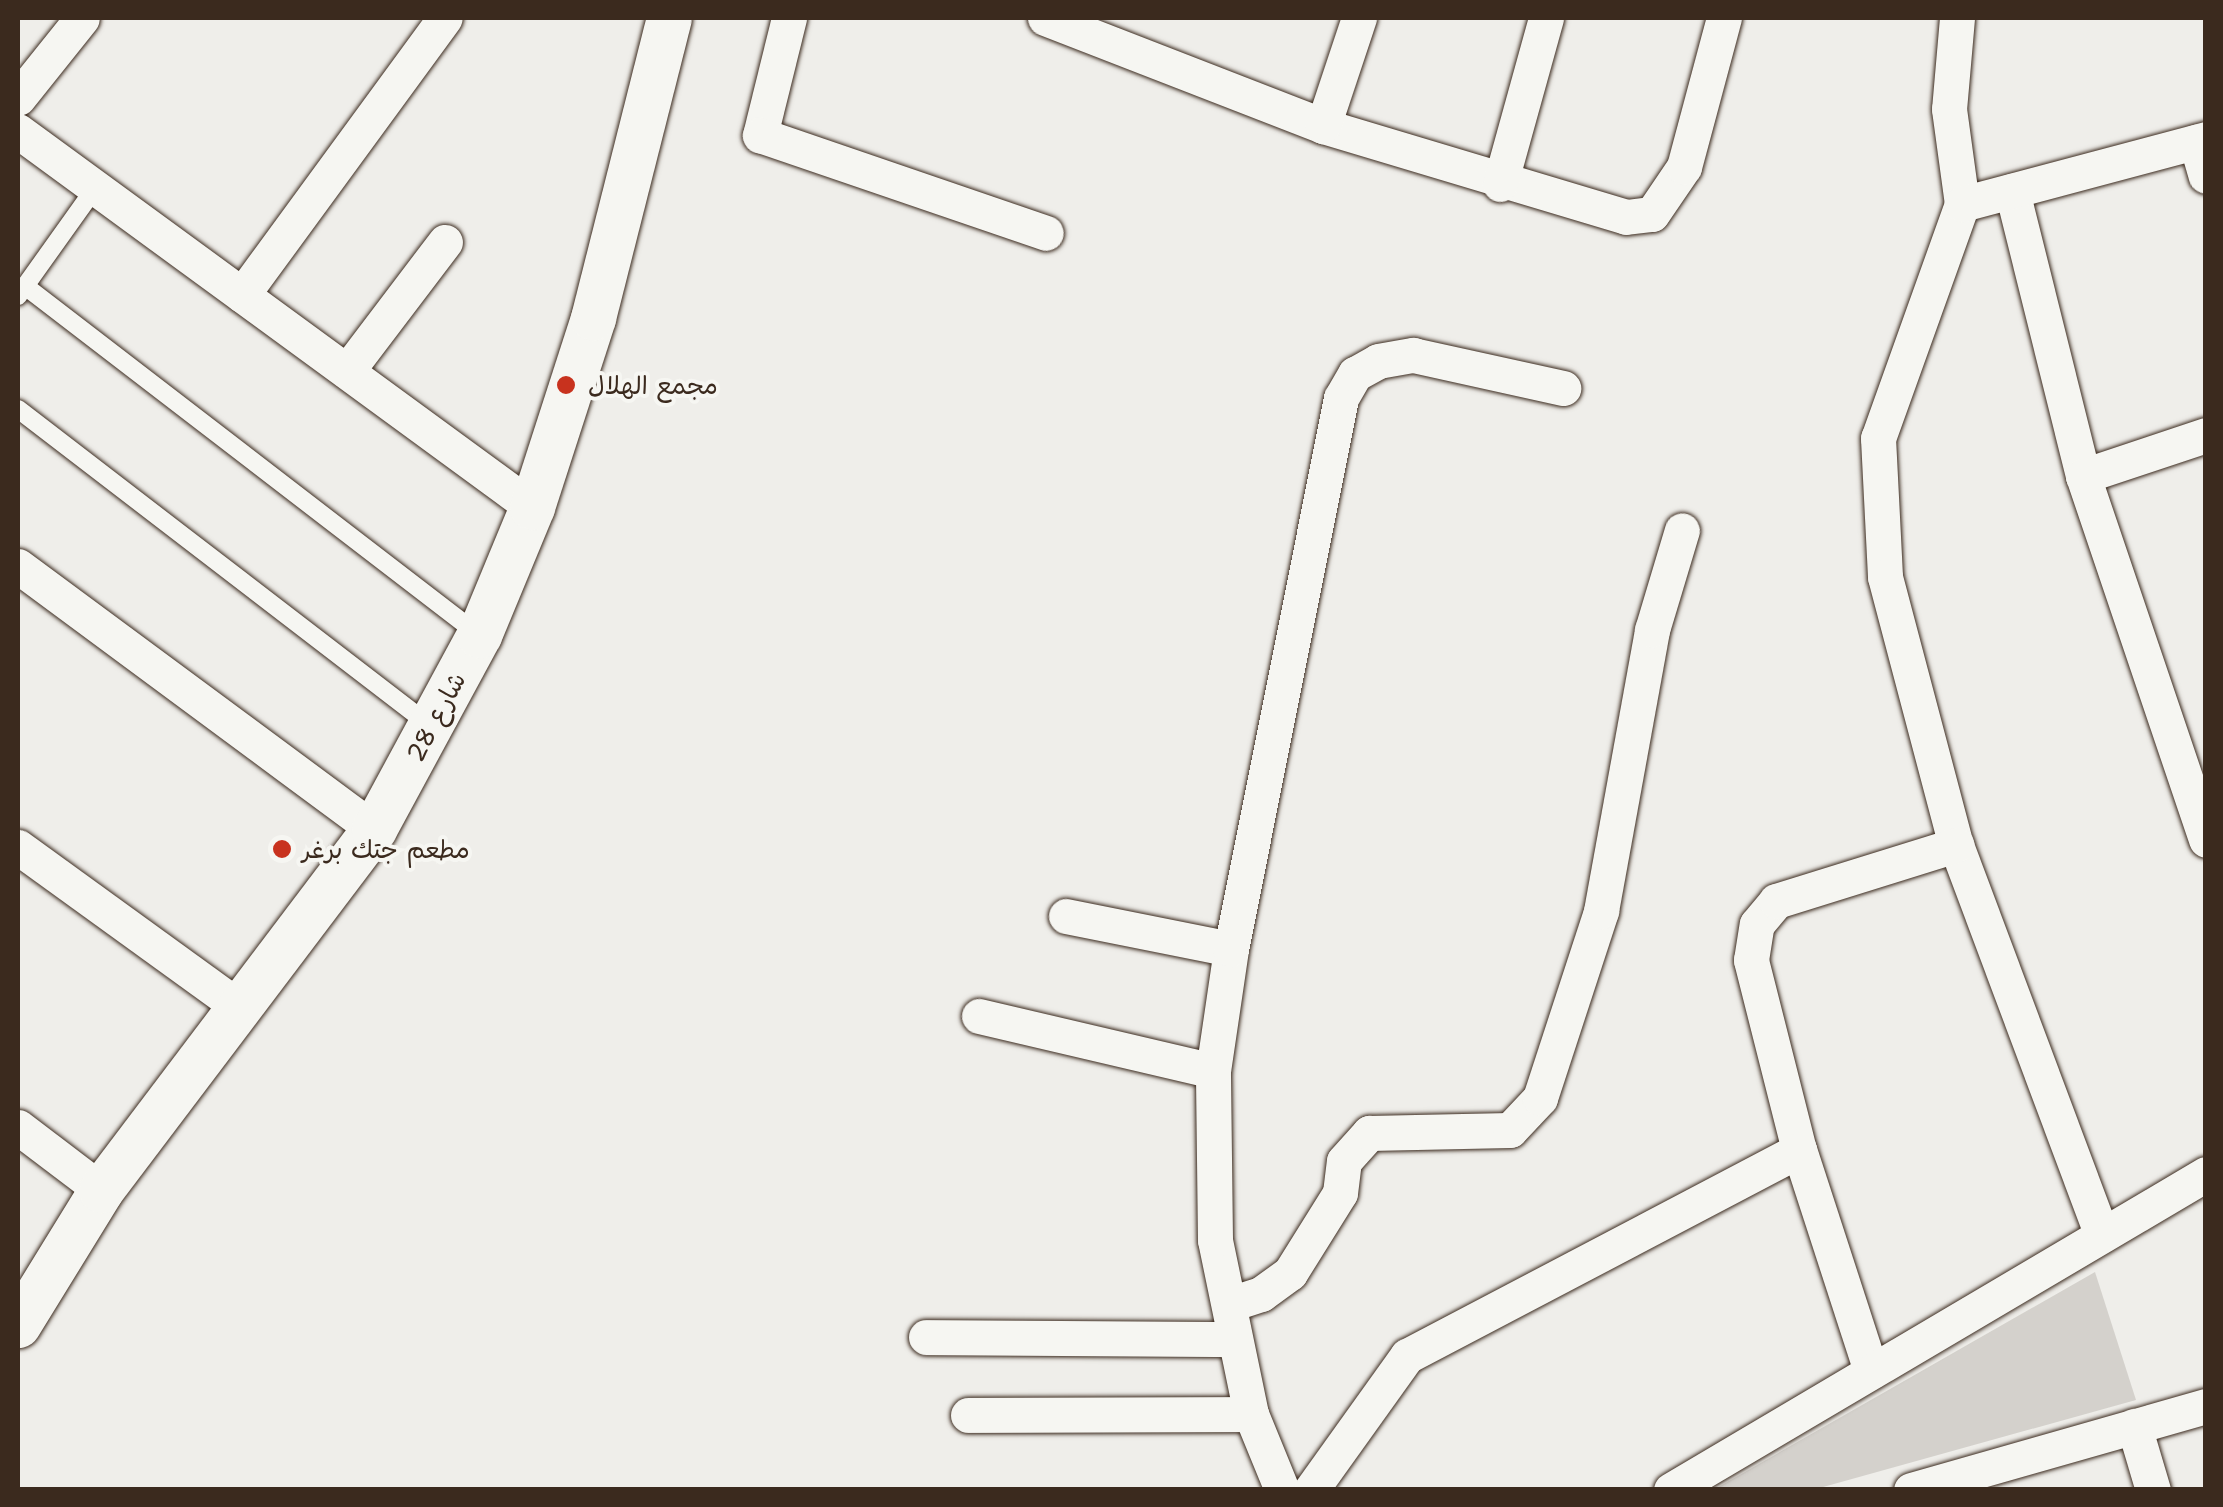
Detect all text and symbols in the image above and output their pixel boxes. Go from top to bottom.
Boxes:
place label: مجمع الهلال [588,370,718,400]
marker: مجمع الهلال [553,372,579,398]
street label: شارع 28 [400,667,472,767]
place label: مطعم جتك برغر [302,834,470,864]
marker: مطعم جتك برغر [271,838,293,860]

